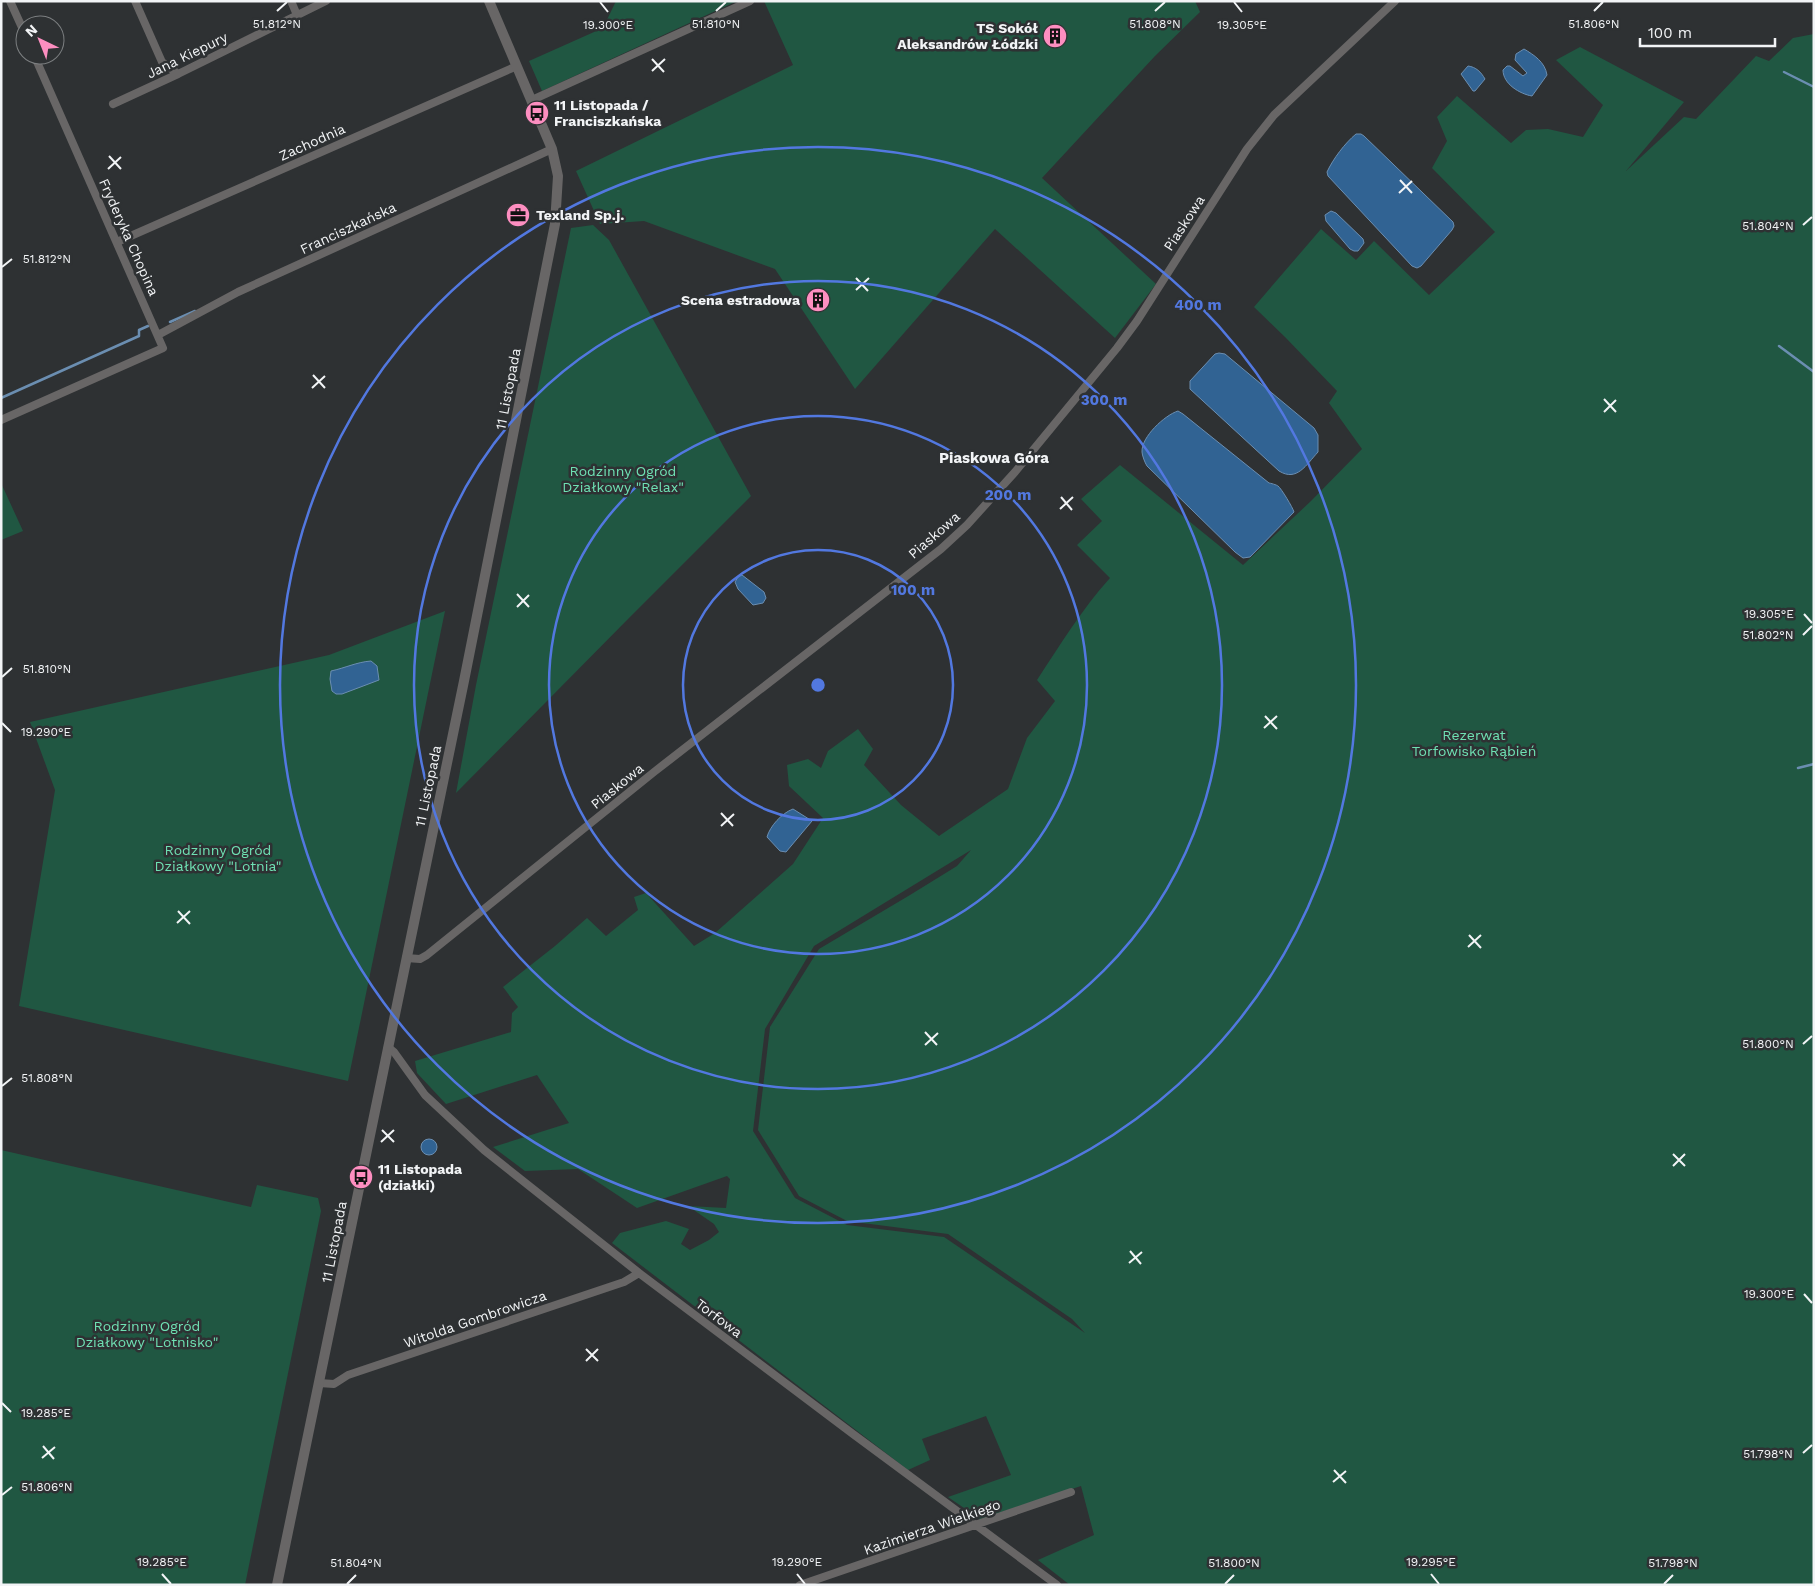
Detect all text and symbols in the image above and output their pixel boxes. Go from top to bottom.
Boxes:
north arrow [15,15,65,65]
scale bar [1640,15,1775,47]
text: 51.812°N [253,17,301,31]
text: 51.810°N [692,17,740,31]
text: 51.808°N [1129,17,1181,31]
text: 51.806°N [1568,17,1620,31]
text: 19.300°E [583,18,633,32]
text: 19.305°E [1217,18,1267,32]
place label: TS Sokół Aleksandrów Łódzki [897,20,1038,52]
text: N [22,21,40,40]
building icon: TS Sokół Aleksandrów Łódzki [1042,23,1068,49]
text: 100 m [1648,24,1692,42]
street label: Jana Kiepury [144,28,231,81]
place label: 11 Listopada / Franciszkańska [554,97,662,129]
bus stop icon: 11 Listopada / Franciszkańska [524,100,550,126]
street label: Zachodnia [276,120,348,164]
street label: Fryderyka Chopina [96,176,162,298]
street label: Piaskowa [1160,192,1208,254]
street label: Franciszkańska [297,199,399,257]
office icon: Texland Sp.j. [505,202,531,228]
place label: Texland Sp.j. [536,207,624,223]
text: 51.804°N [1742,219,1794,233]
text: 51.812°N [23,252,71,266]
building icon: Scena estradowa [805,287,831,313]
place label: Scena estradowa [681,292,801,308]
text: 400 m [1174,296,1222,314]
street label: 11 Listopada [492,347,524,431]
text: 300 m [1081,391,1127,409]
district label: Piaskowa Góra [939,449,1049,467]
park label: Rodzinny Ogród Działkowy "Relax" [562,463,684,495]
text: 200 m [985,486,1031,504]
street label: Piaskowa [905,508,963,562]
text: 100 m [891,581,935,599]
text: 19.305°E [1744,607,1794,621]
text: 51.802°N [1742,628,1794,642]
text: 51.810°N [23,662,71,676]
centre of rings [809,676,827,694]
text: 19.290°E [21,725,71,739]
park label: Rezerwat Torfowisko Rąbień [1412,727,1536,759]
street label: 11 Listopada [412,744,444,828]
street label: Piaskowa [588,760,647,812]
park label: Rodzinny Ogród Działkowy "Lotnia" [155,842,281,874]
text: 51.800°N [1742,1037,1794,1051]
text: 51.808°N [21,1071,73,1085]
place label: 11 Listopada (działki) [378,1161,463,1193]
bus stop icon: 11 Listopada (działki) [348,1164,374,1190]
street label: 11 Listopada [318,1200,350,1284]
street label: Witolda Gombrowicza [402,1287,549,1351]
text: 19.300°E [1744,1287,1794,1301]
street label: Torfowa [693,1295,745,1341]
park label: Rodzinny Ogród Działkowy "Lotnisko" [76,1318,218,1350]
text: 19.285°E [21,1406,71,1420]
text: 51.798°N [1743,1447,1793,1461]
text: 51.806°N [21,1480,73,1494]
street label: Kazimierza Wielkiego [861,1496,1003,1558]
text: 19.285°E [137,1555,187,1569]
text: 19.290°E [772,1555,822,1569]
text: 19.295°E [1406,1555,1456,1569]
text: 51.804°N [330,1556,382,1570]
text: 51.800°N [1208,1556,1260,1570]
text: 51.798°N [1648,1556,1698,1570]

